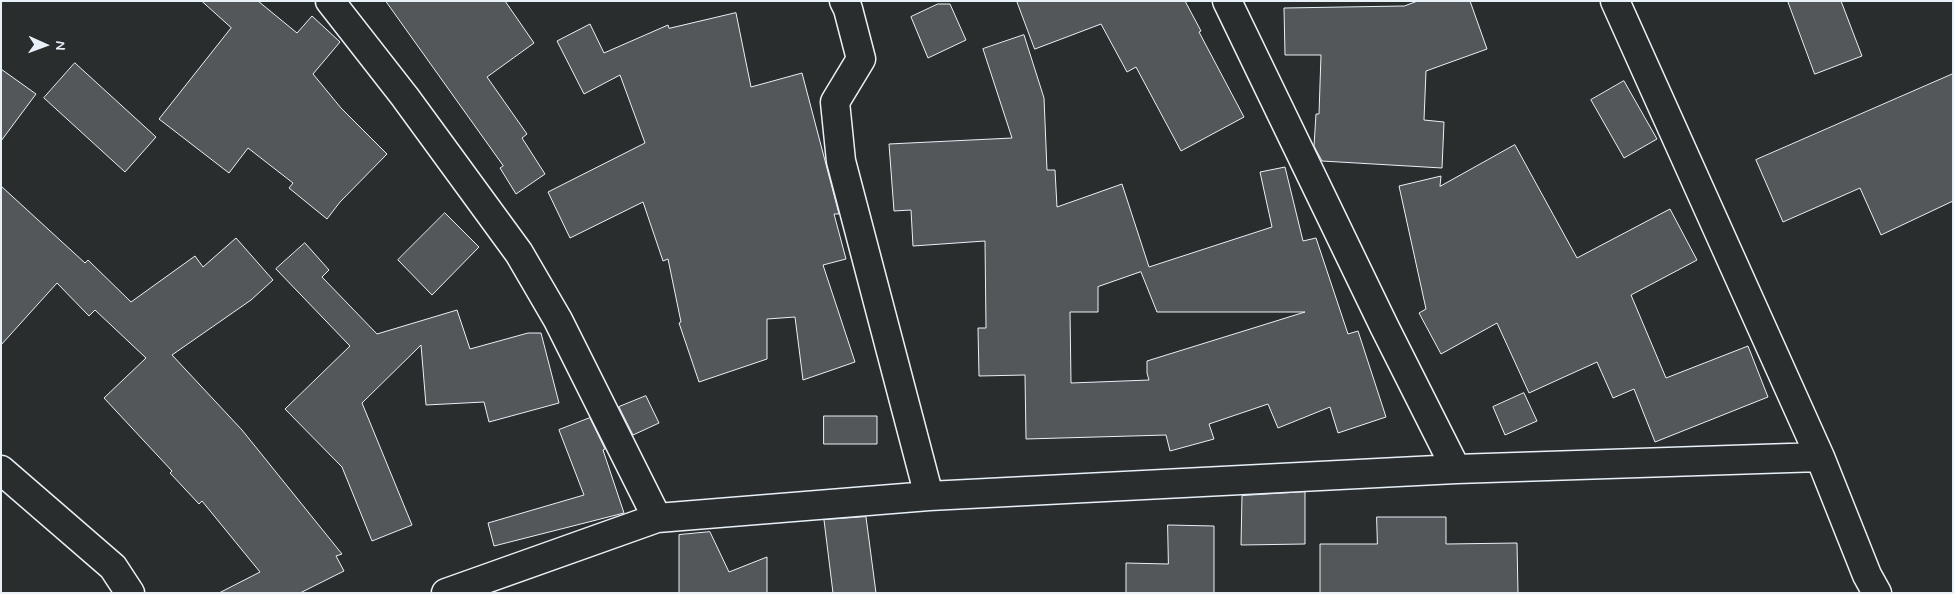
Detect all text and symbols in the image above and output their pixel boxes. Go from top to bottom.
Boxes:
north arrow [20,20,70,70]
text: N [51,41,69,50]

